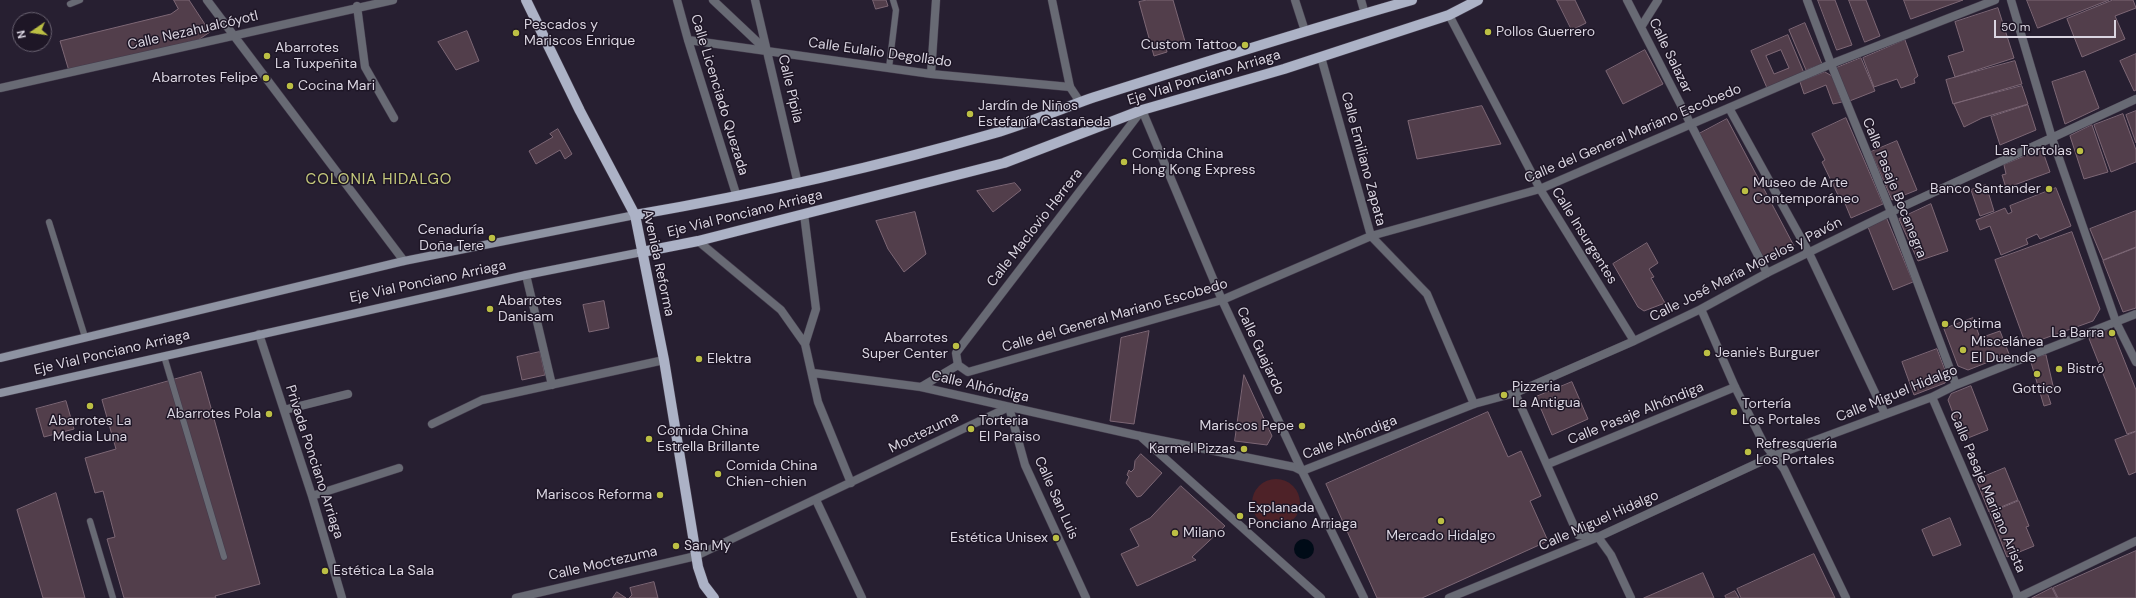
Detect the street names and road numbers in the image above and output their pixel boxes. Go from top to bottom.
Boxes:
street label: Calle Nezahualcóyotl [126,8,260,54]
street label: Calle Licenciado Quezada [687,13,751,177]
street label: Calle Salazar [1645,16,1695,96]
street label: Calle Eulalio Degollado [807,35,953,71]
street label: Eje Vial Ponciano Arriaga [1125,47,1283,109]
street label: Calle Pípila [774,53,806,125]
street label: Calle del General Mariano Escobedo [1522,81,1744,187]
street label: Calle Emiliano Zapata [1337,90,1389,228]
street label: Calle Pasaje Bocanegra [1858,115,1930,261]
street label: Calle Maclovio Herrera [984,166,1086,290]
street label: Calle Insurgentes [1548,185,1620,287]
street label: Eje Vial Ponciano Arriaga [666,187,824,241]
street label: Avenida Reforma [638,208,678,318]
street label: Calle José María Morelos y Pavón [1647,214,1845,326]
street label: Eje Vial Ponciano Arriaga [348,257,508,307]
street label: Calle del General Mariano Escobedo [1000,276,1230,356]
street label: Calle Guajardo [1232,304,1288,398]
street label: Eje Vial Ponciano Arriaga [32,327,192,379]
street label: Calle Miguel Hidalgo [1834,362,1960,426]
street label: Calle Alhóndiga [929,368,1031,406]
street label: Calle Pasaje Alhóndiga [1566,379,1706,449]
street label: Privada Ponciano Arriaga [281,383,347,541]
street label: Moctezuma [886,409,962,457]
street label: Calle Pasaje Mariano Arista [1945,409,2029,575]
street label: Calle Alhóndiga [1300,412,1400,464]
street label: Calle San Luis [1030,454,1082,542]
street label: Calle Miguel Hidalgo [1536,487,1662,555]
street label: Calle Moctezuma [547,543,659,585]

